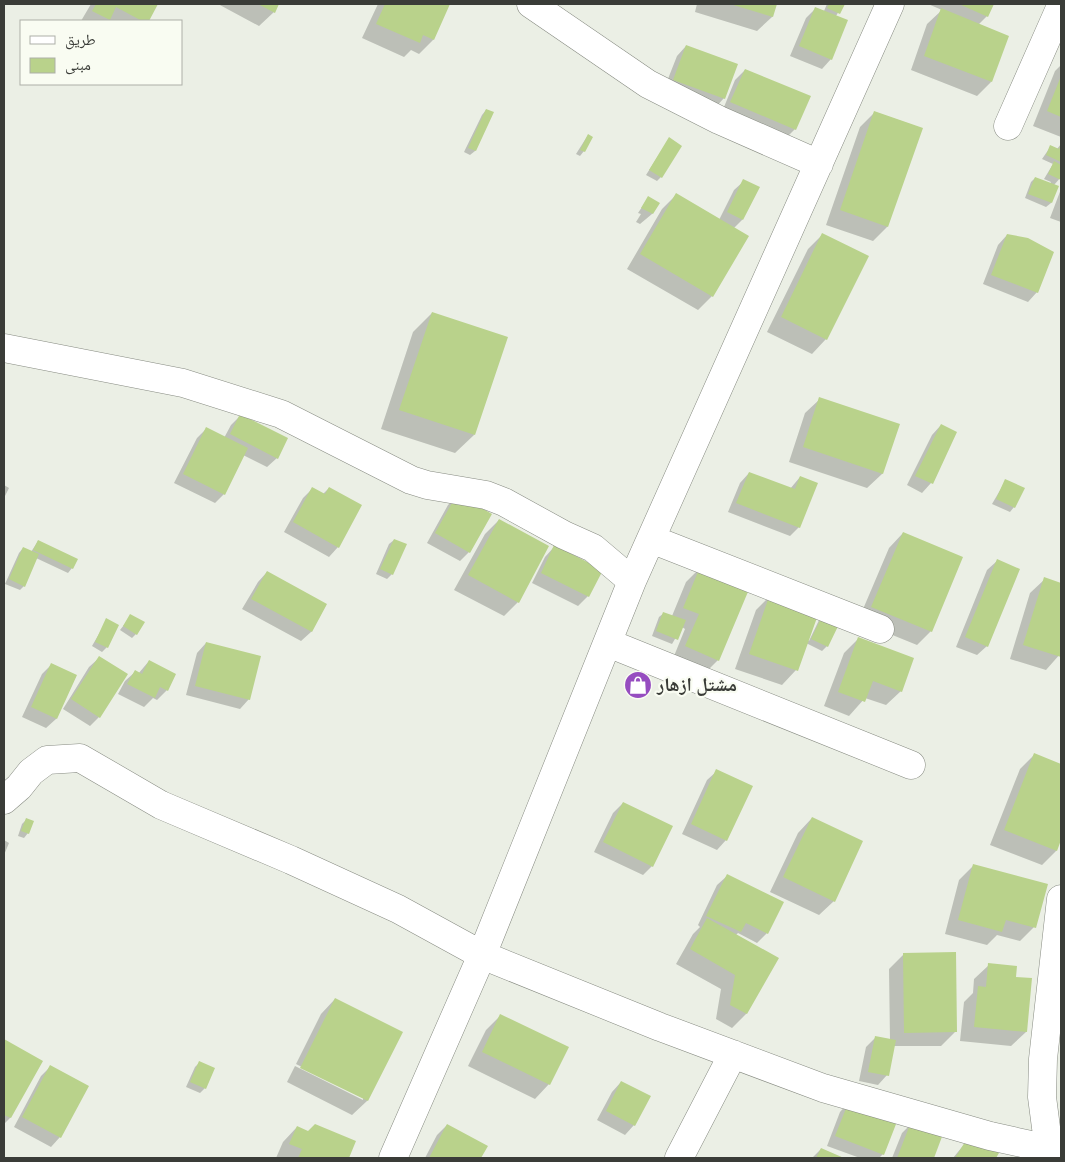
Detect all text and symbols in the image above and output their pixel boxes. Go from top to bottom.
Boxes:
legend [20,20,182,85]
text: طريق [65,31,96,50]
text: مبنى [65,56,91,75]
shop icon: مشتل ازهار [623,670,653,700]
place label: مشتل ازهار [656,673,737,697]

